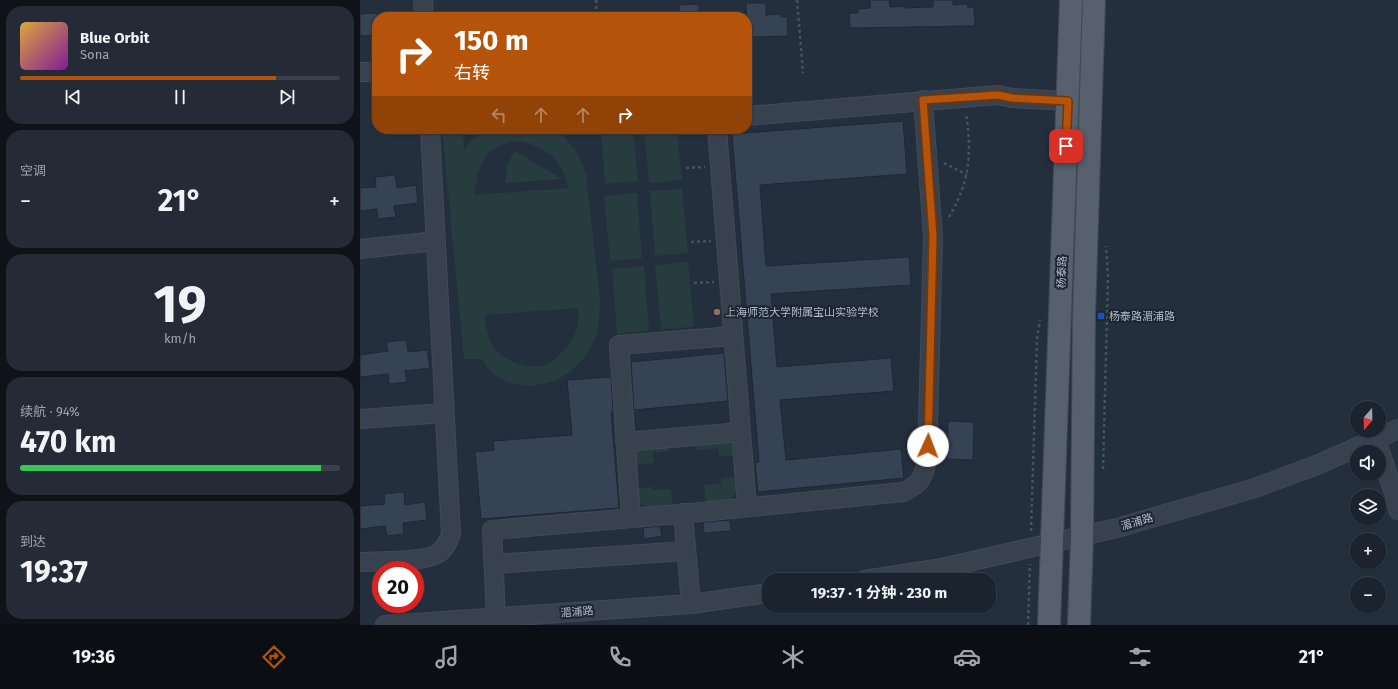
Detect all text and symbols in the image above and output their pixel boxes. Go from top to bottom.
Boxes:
text: 150 m [454,24,529,57]
icon: right [388,28,440,80]
text: Blue Orbit [80,29,149,47]
text: Sona [80,47,109,62]
text: 右转 [454,62,490,84]
icon: previous [62,86,84,108]
icon: pause [169,86,191,108]
icon: next [276,86,298,108]
icon: left [488,104,510,126]
icon: ahead [530,104,552,126]
icon: ahead [572,104,594,126]
icon: right [614,104,636,126]
pin [1049,129,1083,163]
icon: arrive [1055,135,1077,157]
text: 空调 [20,163,46,178]
text: 21° [158,183,202,219]
text: − [20,188,31,215]
text: + [329,188,340,215]
street label: 杨泰路 [1055,255,1069,289]
text: 19 [153,273,207,336]
place label: 上海师范大学附属宝山实验学校 [725,306,879,319]
marker: 上海师范大学附属宝山实验学校 [712,307,722,317]
place label: 杨泰路湄浦路 [1109,310,1175,323]
marker: 杨泰路湄浦路 [1096,311,1106,321]
text: km/h [164,331,196,346]
north arrow [1350,401,1386,437]
map controls [1350,401,1386,613]
text: 续航 · 94% [20,404,80,419]
text: 470 km [20,424,116,460]
position arrow [907,425,949,467]
button: sound [1350,445,1386,481]
button: layers [1350,489,1386,525]
street label: 湄浦路 [1119,511,1155,533]
button: + [1350,533,1386,569]
text: 到达 [20,534,46,549]
text: 19:37 [20,554,88,590]
speed limit sign: 20 [372,561,424,613]
button: − [1350,577,1386,613]
text: 19:37 · 1 分钟 · 230 m [811,584,947,602]
street label: 湄浦路 [560,604,594,620]
icon: directions [260,643,288,671]
icon: music [433,643,461,671]
icon: phone [606,643,634,671]
icon: climate [779,643,807,671]
icon: car [953,643,981,671]
icon: filters [1126,643,1154,671]
text: 19:36 [73,646,115,668]
text: 21° [1299,646,1325,668]

